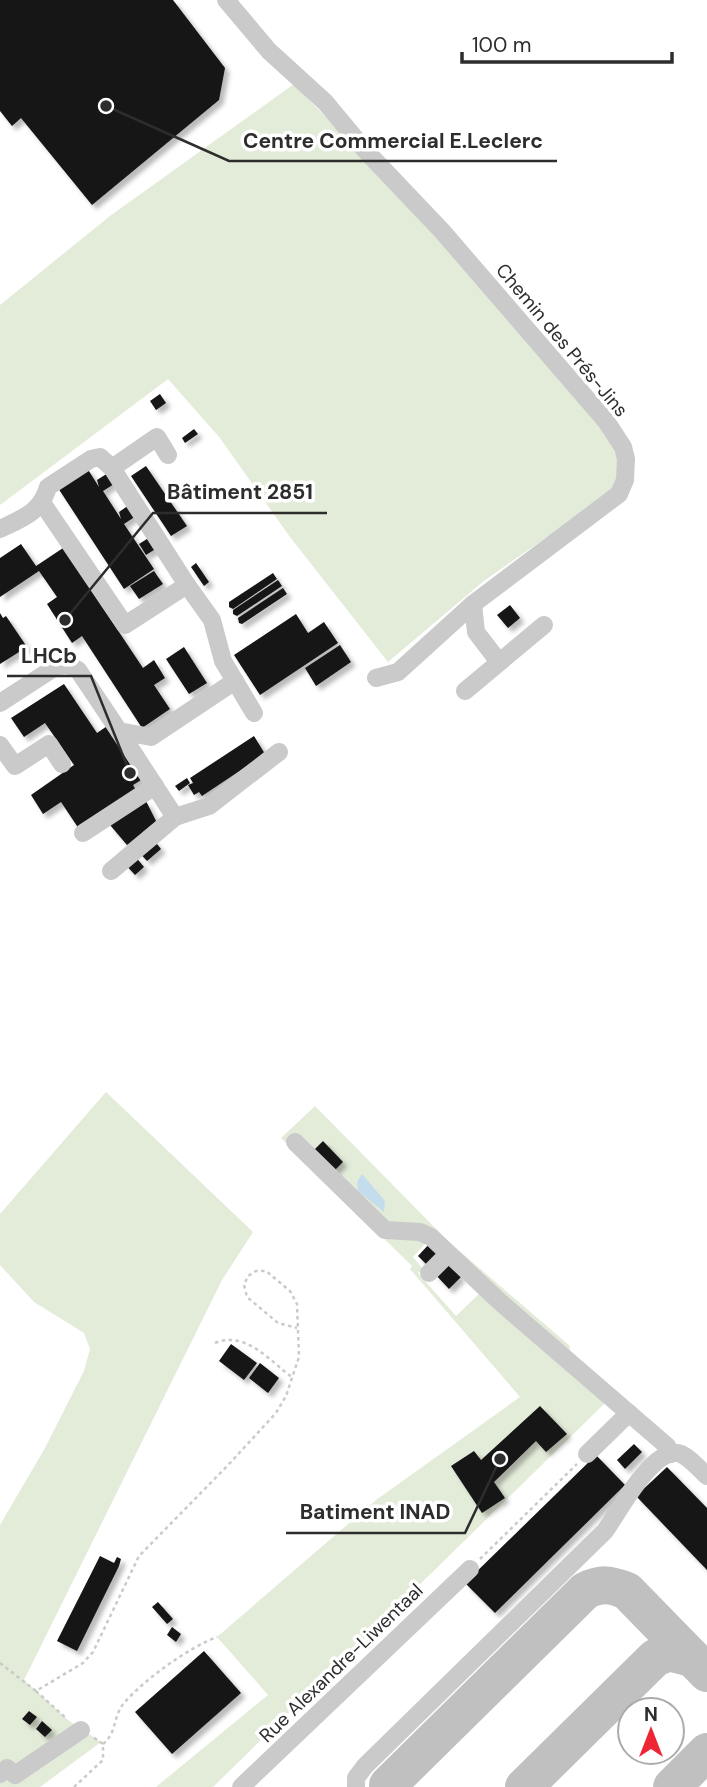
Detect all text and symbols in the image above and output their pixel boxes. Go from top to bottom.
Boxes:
scale bar [462,21,672,65]
text: 100 m [472,31,532,59]
callout: Centre Commercial E.Leclerc [229,119,557,161]
text: Centre Commercial E.Leclerc [243,127,543,155]
street label: Chemin des Prés-Jins [490,258,634,422]
callout: Bâtiment 2851 [153,471,327,513]
text: Bâtiment 2851 [167,478,313,506]
callout: LHCb [7,634,91,676]
text: LHCb [21,642,77,670]
callout: Batiment INAD [286,1491,465,1533]
text: Batiment INAD [300,1498,450,1526]
street label: Rue Alexandre-Liwentaal [254,1578,428,1748]
north arrow [616,1696,686,1766]
text: N [644,1702,658,1727]

